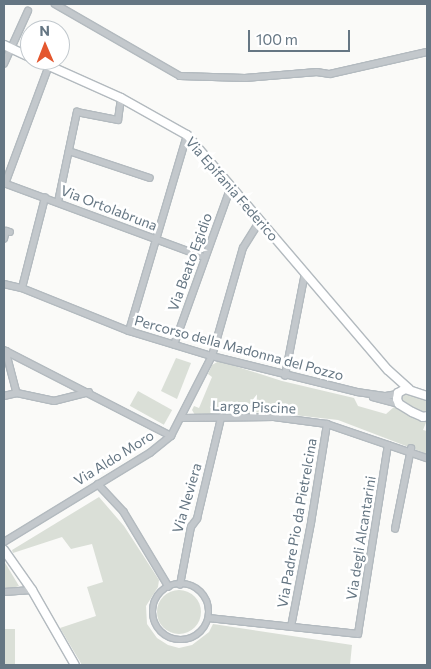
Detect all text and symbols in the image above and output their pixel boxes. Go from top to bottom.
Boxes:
north arrow [20,20,70,70]
scale bar [251,20,354,52]
text: N [39,22,50,39]
text: 100 m [256,30,298,48]
street label: Via Epifania Federico [182,133,282,245]
street label: Via Ortolabruna [58,182,160,234]
street label: Via Beato Egidio [164,211,216,313]
street label: Percorso della Madonna del Pozzo [133,312,345,384]
street label: Largo Piscine [212,397,296,417]
street label: Via Aldo Moro [71,427,157,489]
street label: Via Padre Pio da Pietrelcina [274,437,320,609]
street label: Via Neviera [169,461,205,535]
street label: Via degli Alcantarini [343,475,379,601]

